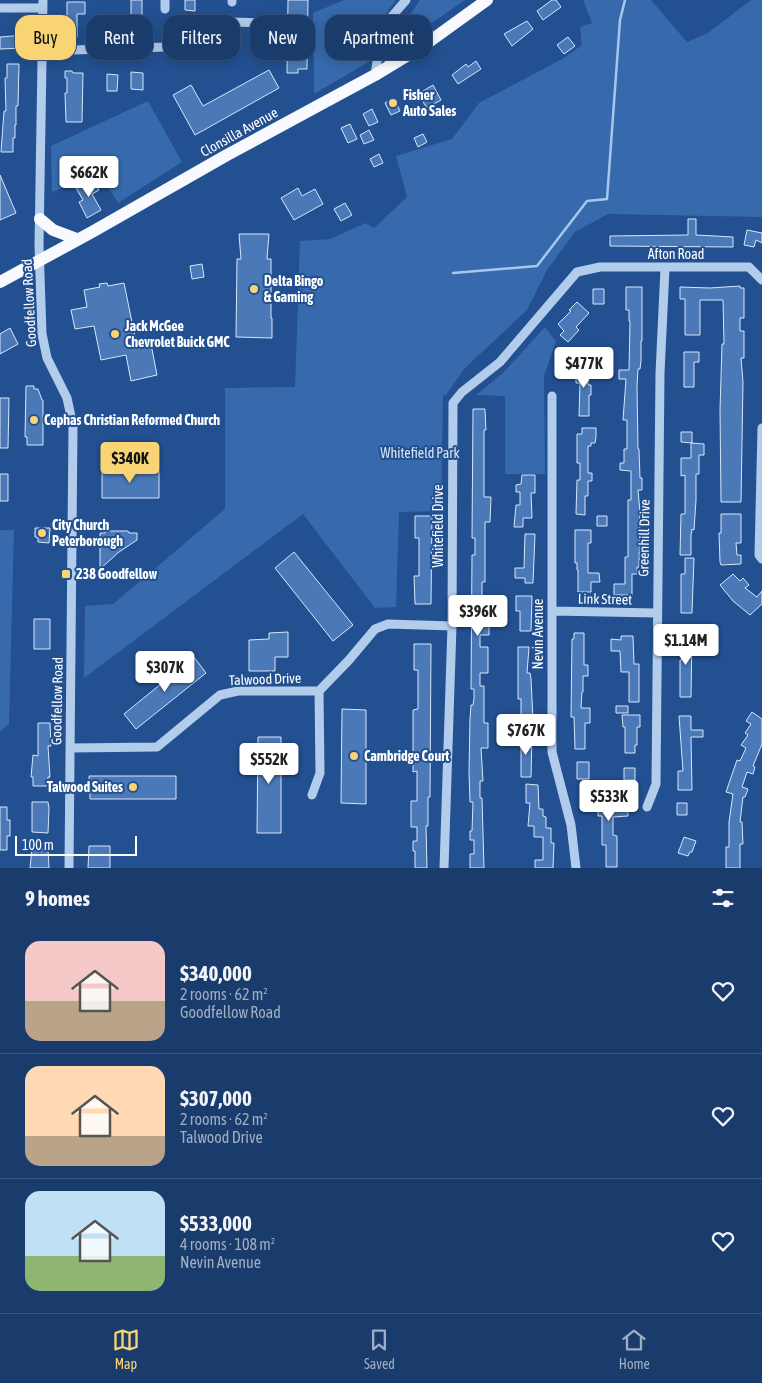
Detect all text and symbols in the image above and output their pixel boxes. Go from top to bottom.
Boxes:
chip: Buy [15,15,76,60]
chip: Rent [86,15,153,60]
chip: Filters [163,15,240,60]
chip: New [250,15,315,60]
chip: Apartment [325,15,432,60]
place label: Fisher Auto Sales [402,87,456,119]
marker: Fisher Auto Sales [387,97,399,109]
street label: Clonsilla Avenue [198,104,280,160]
pin: $662K [54,156,124,198]
text: $662K [70,163,108,181]
street label: Afton Road [648,246,704,262]
street label: Goodfellow Road [19,259,39,347]
place label: Delta Bingo & Gaming [264,273,324,305]
marker: Delta Bingo & Gaming [248,283,260,295]
place label: Jack McGee Chevrolet Buick GMC [124,318,230,350]
marker: Jack McGee Chevrolet Buick GMC [109,328,121,340]
pin: $477K [549,346,619,389]
text: $477K [565,354,603,372]
place label: Cephas Christian Reformed Church [44,412,220,428]
marker: Cephas Christian Reformed Church [28,414,40,426]
pin: $340K [95,442,165,484]
park label: Whitefield Park [380,445,460,461]
text: $340K [111,449,149,467]
street label: Whitefield Drive [430,484,446,568]
street label: Greenhill Drive [635,499,653,577]
place label: City Church Peterborough [52,517,123,549]
marker: City Church Peterborough [36,527,48,539]
place label: 238 Goodfellow [76,566,158,582]
marker: 238 Goodfellow [60,568,72,580]
street label: Link Street [578,591,632,607]
pin: $396K [443,594,513,637]
street label: Nevin Avenue [530,599,546,669]
text: $396K [459,602,497,620]
pin: $1.14M [645,624,727,666]
text: $1.14M [665,631,707,649]
pin: $307K [130,650,200,693]
street label: Goodfellow Road [48,657,66,745]
text: $307K [146,658,184,676]
street label: Talwood Drive [229,670,301,688]
pin: $767K [491,714,561,756]
text: $767K [507,721,545,739]
pin: $552K [234,742,304,785]
place label: Cambridge Court [364,748,449,764]
text: $552K [250,750,288,768]
marker: Cambridge Court [348,750,360,762]
place label: Talwood Suites [47,779,123,795]
pin: $533K [574,780,644,822]
marker: Talwood Suites [127,781,139,793]
text: $533K [590,787,628,805]
scale bar [15,833,138,856]
text: 100 m [22,837,54,853]
icon: filters [709,884,737,912]
text: 9 homes [25,886,90,910]
icon: home [65,961,125,1021]
text: $340,000 [180,961,252,985]
icon: heart [709,977,737,1005]
text: 2 rooms · 62 m² [180,985,268,1003]
text: Goodfellow Road [180,1003,281,1021]
icon: home [65,1086,125,1146]
text: $307,000 [180,1086,252,1110]
icon: heart [709,1102,737,1130]
text: 2 rooms · 62 m² [180,1110,268,1128]
text: Talwood Drive [180,1128,263,1146]
icon: home [65,1211,125,1271]
text: $533,000 [180,1211,252,1235]
icon: heart [709,1227,737,1255]
text: 4 rooms · 108 m² [180,1235,275,1253]
text: Nevin Avenue [180,1253,261,1271]
tab: Map [112,1326,140,1372]
tab: Saved [364,1326,395,1372]
tab: Home [619,1326,650,1372]

